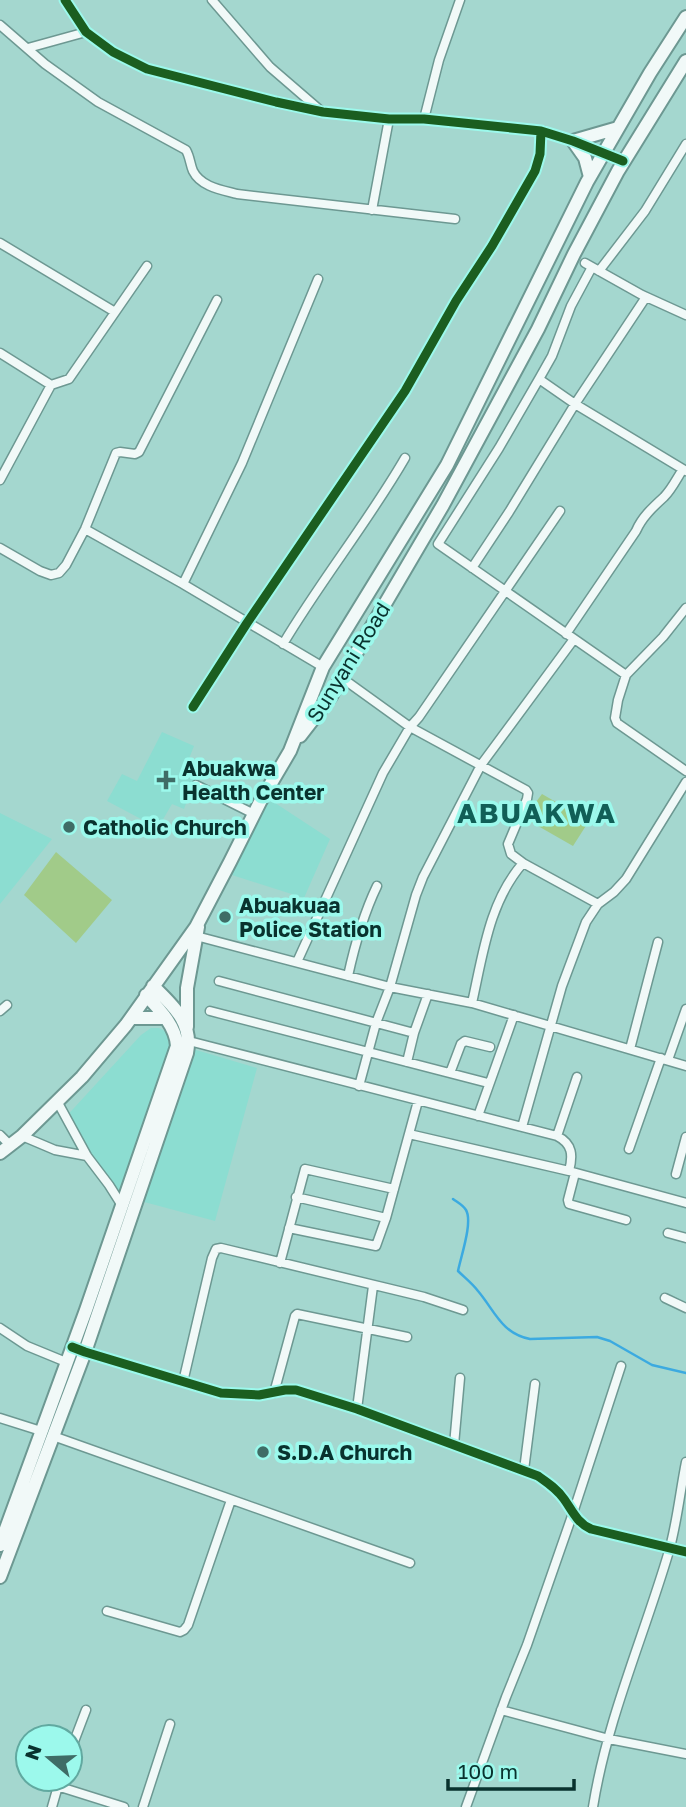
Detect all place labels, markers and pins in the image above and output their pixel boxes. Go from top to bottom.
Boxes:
place label: Abuakwa Health Center [182,755,325,805]
marker: Abuakwa Health Center [156,770,176,790]
place label: Catholic Church [83,814,247,840]
marker: Catholic Church [61,819,77,835]
place label: Abuakuaa Police Station [239,892,382,942]
marker: Abuakuaa Police Station [217,909,233,925]
place label: S.D.A Church [277,1439,412,1465]
marker: S.D.A Church [255,1444,271,1460]

